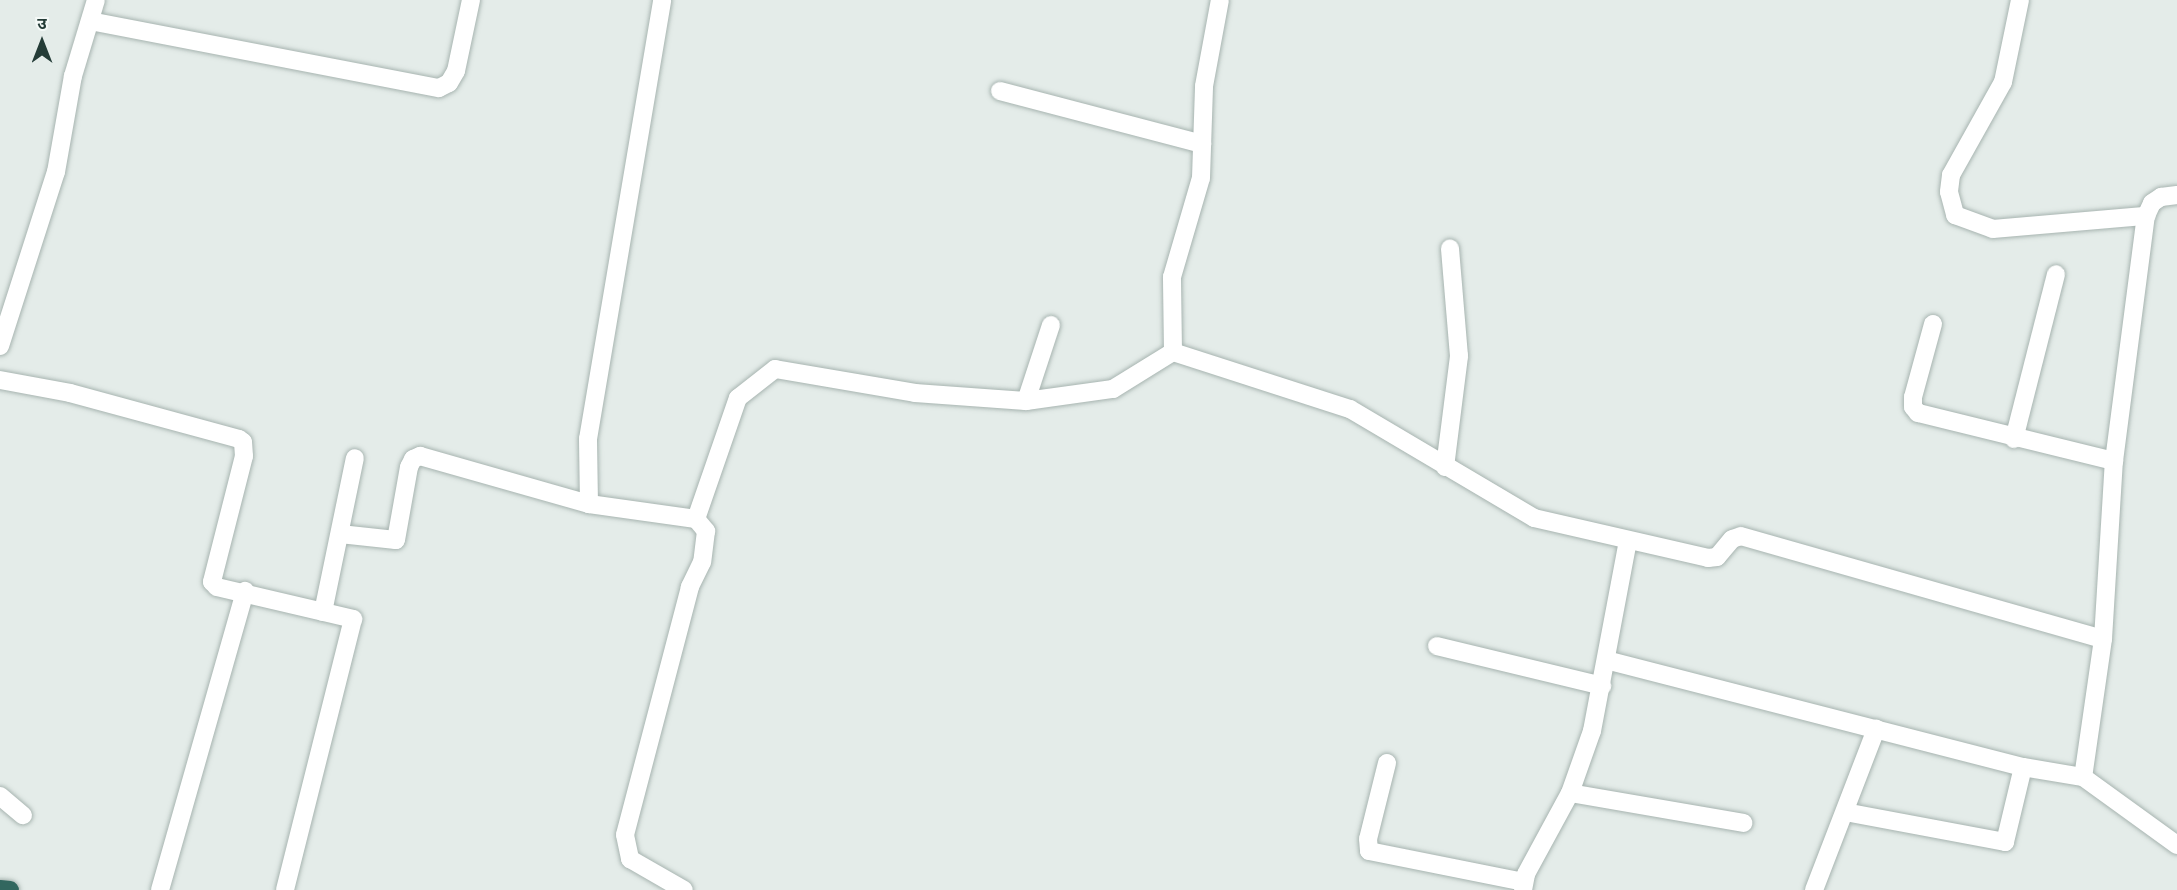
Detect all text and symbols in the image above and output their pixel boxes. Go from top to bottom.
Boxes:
north arrow [12,12,72,72]
text: उ [37,14,47,33]

